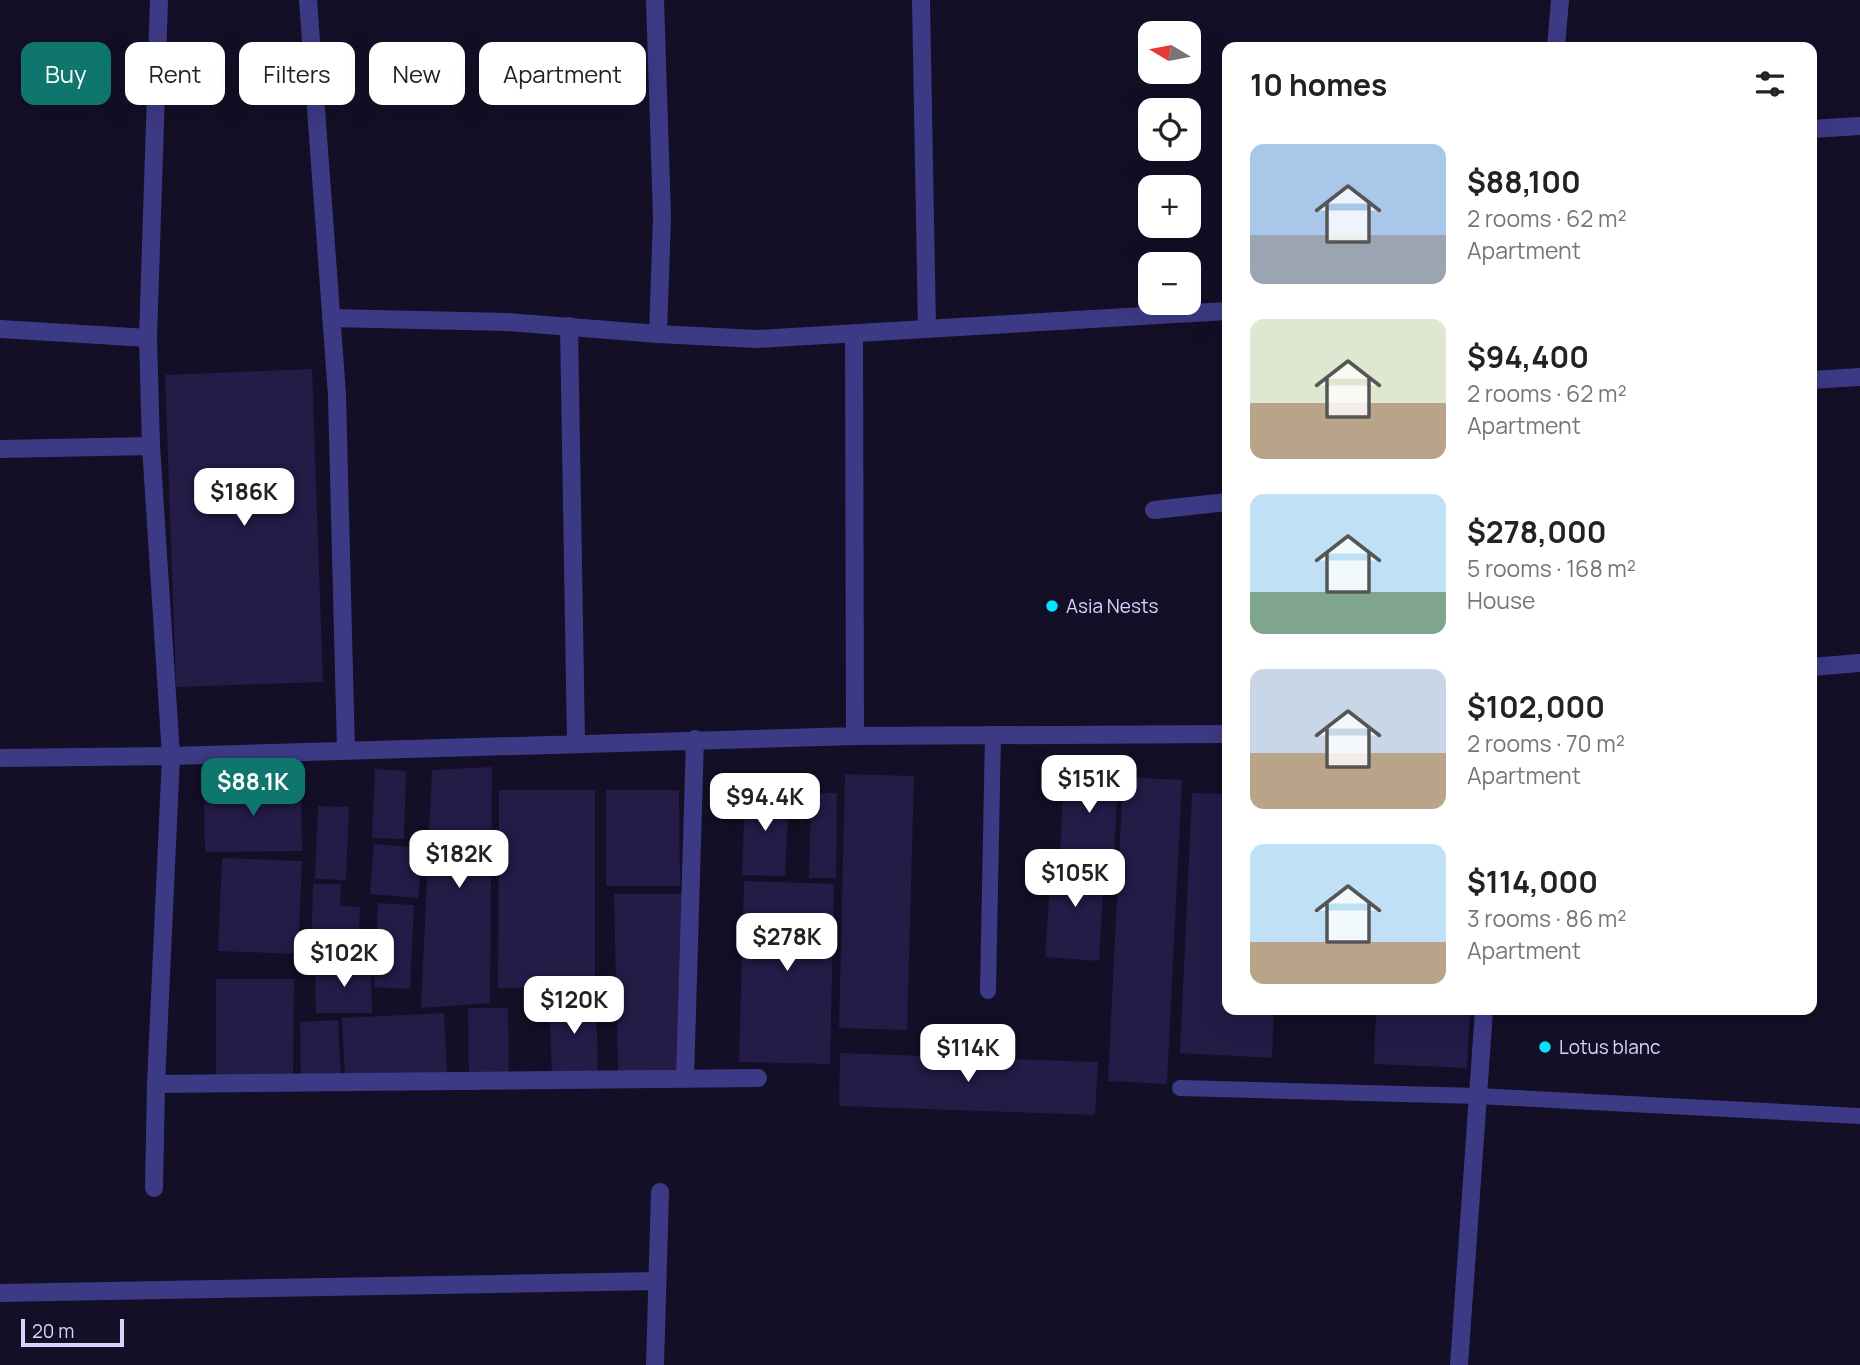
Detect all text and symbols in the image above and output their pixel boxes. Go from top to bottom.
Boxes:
north arrow [1138,21,1200,84]
map controls [1138,21,1201,315]
chip: Buy [21,42,111,105]
chip: Rent [125,42,225,105]
chip: Filters [239,42,355,105]
chip: New [369,42,465,105]
chip: Apartment [479,42,646,105]
text: 10 homes [1250,64,1387,105]
icon: filters [1751,65,1789,103]
button: locate [1138,98,1201,161]
text: $88,100 [1467,161,1581,202]
icon: home [1306,172,1390,256]
button: + [1138,175,1201,238]
text: 2 rooms · 62 m² [1467,202,1627,234]
text: Apartment [1467,234,1581,266]
button: − [1138,252,1201,315]
text: $94,400 [1467,336,1589,377]
icon: home [1306,347,1390,431]
text: 2 rooms · 62 m² [1467,377,1627,409]
text: Apartment [1467,409,1581,441]
pin: $186K [195,468,293,528]
text: $186K [210,475,278,507]
text: $278,000 [1467,511,1606,552]
icon: home [1306,522,1390,606]
text: 5 rooms · 168 m² [1467,552,1636,584]
text: House [1467,584,1536,616]
place label: Asia Nests [1066,593,1158,619]
marker: Asia Nests [1044,598,1060,614]
text: $102,000 [1467,686,1605,727]
icon: home [1306,697,1390,781]
text: 2 rooms · 70 m² [1467,727,1625,759]
pin: $151K [1040,756,1138,815]
pin: $88.1K [196,758,310,818]
text: Apartment [1467,759,1581,791]
text: $151K [1058,762,1120,794]
text: $88.1K [217,765,289,797]
pin: $94.4K [708,774,822,833]
text: $94.4K [726,780,804,812]
pin: $182K [410,830,508,890]
text: $182K [425,837,493,869]
pin: $105K [1026,850,1124,909]
text: $105K [1041,856,1109,888]
text: $114,000 [1467,861,1598,902]
icon: home [1306,872,1390,956]
text: 3 rooms · 86 m² [1467,902,1627,934]
pin: $278K [738,914,836,973]
text: $278K [752,920,822,952]
pin: $102K [295,930,393,989]
text: Apartment [1467,934,1581,966]
text: $102K [310,936,378,968]
pin: $120K [525,976,623,1036]
text: $120K [540,983,608,1015]
pin: $114K [919,1024,1017,1084]
text: $114K [936,1031,1000,1063]
place label: Lotus blanc [1559,1034,1661,1060]
marker: Lotus blanc [1537,1039,1553,1055]
scale bar [21,1316,124,1348]
text: 20 m [32,1318,74,1344]

